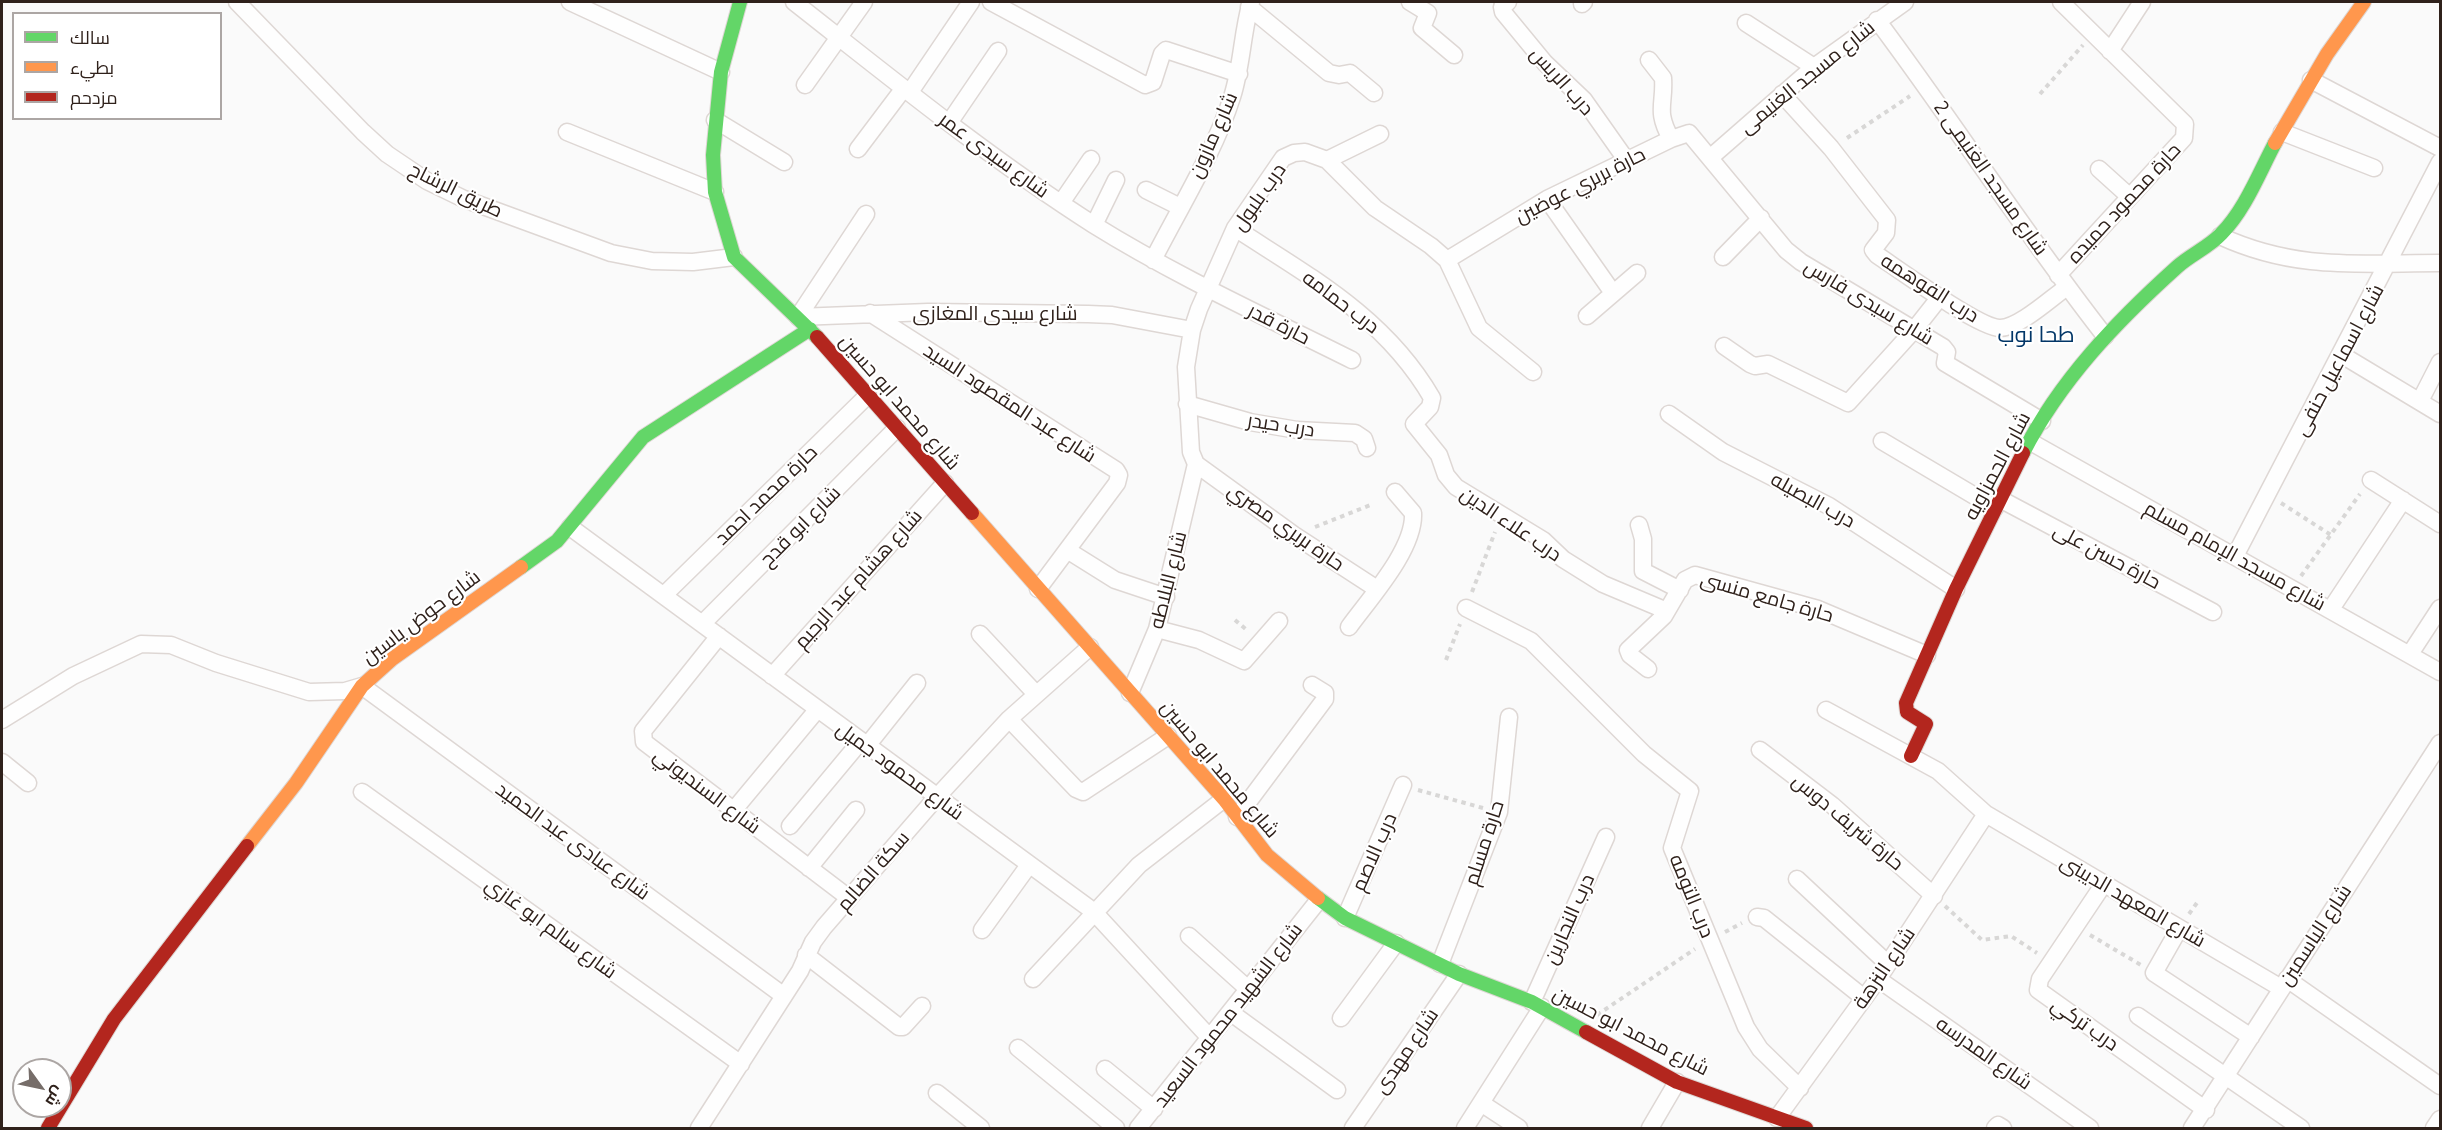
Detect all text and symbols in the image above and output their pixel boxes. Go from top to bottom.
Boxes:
legend [12,12,222,120]
street label: شارع مسجد الغنيمى [1734,15,1880,139]
text: سالك [70,27,110,47]
street label: درب الريس [1525,42,1599,120]
text: بطيء [70,57,114,77]
text: مزدحم [70,87,118,107]
street label: شارع مازون [1183,88,1243,182]
street label: شارع مسجد الغنيمى 2 [1929,96,2053,260]
street label: شارع سيدى عمر [934,107,1054,203]
street label: حارة محمود حميده [2062,138,2186,268]
street label: حارة بربري عوضين [1511,142,1649,228]
street label: طريق الرشاح [405,157,507,223]
street label: درب بلبول [1227,158,1291,236]
street label: درب الفوهمه [1876,248,1984,328]
street label: شارع سيدى فارس [1800,254,1938,350]
street label: درب حمامه [1298,265,1384,339]
street label: شارع اسماعيل حنفى [2289,280,2389,440]
street label: حارة قدر [1244,298,1314,350]
street label: شارع سيدى المغازى [912,301,1078,325]
district label: طحا نوب [1997,322,2075,348]
street label: شارع محمد ابو حسين [835,329,965,475]
street label: شارع عبد المقصود السيد [919,338,1101,468]
street label: درب حيدر [1245,408,1317,442]
street label: شارع الحمزاويه [1958,408,2036,524]
street label: حارة محمد احمد [710,440,822,550]
street label: درب البصيله [1767,467,1859,533]
street label: حارة بربري مصري [1223,478,1349,576]
street label: شارع ابو قدح [755,481,845,571]
street label: درب علاء الدين [1456,481,1566,567]
street label: شارع مسجد الإمام مسلم [2140,496,2330,616]
street label: شارع هشام عبد الرحيم [789,504,927,654]
street label: حارة حسن على [2049,518,2165,594]
street label: شارع البلاطه [1144,529,1192,631]
street label: شارع حوض ياسين [357,565,485,669]
street label: حارة جامع منسى [1698,567,1836,627]
street label: شارع محمد ابو حسين [1156,695,1284,843]
street label: شارع محمود جميل [831,717,969,825]
street label: شارع السنديوني [649,743,765,839]
street label: حارة شريف دوس [1787,768,1909,876]
street label: شارع عبادى عبد الحميد [491,777,655,905]
street label: حارة مسلم [1459,798,1509,888]
street label: درب الاصم [1346,809,1402,895]
street label: سكة الضالم [832,826,914,916]
street label: شارع المعهد الديبنى [2056,850,2210,952]
street label: درب التومه [1664,851,1720,941]
street label: درب النجارين [1538,870,1600,968]
street label: شارع سالم ابو غازي [481,872,621,984]
street label: شارع الياسمين [2273,880,2357,990]
street label: شارع الشهيد محمود السعيد [1149,918,1307,1112]
street label: شارع النزهة [1848,923,1920,1013]
street label: شارع محمد ابو حسين [1549,981,1713,1081]
street label: درب تركي [2047,992,2123,1056]
street label: شارع مهدى [1369,1004,1443,1098]
street label: شارع المدرسه [1931,1011,2037,1095]
north arrow [12,1058,72,1118]
text: ش [42,1083,69,1110]

